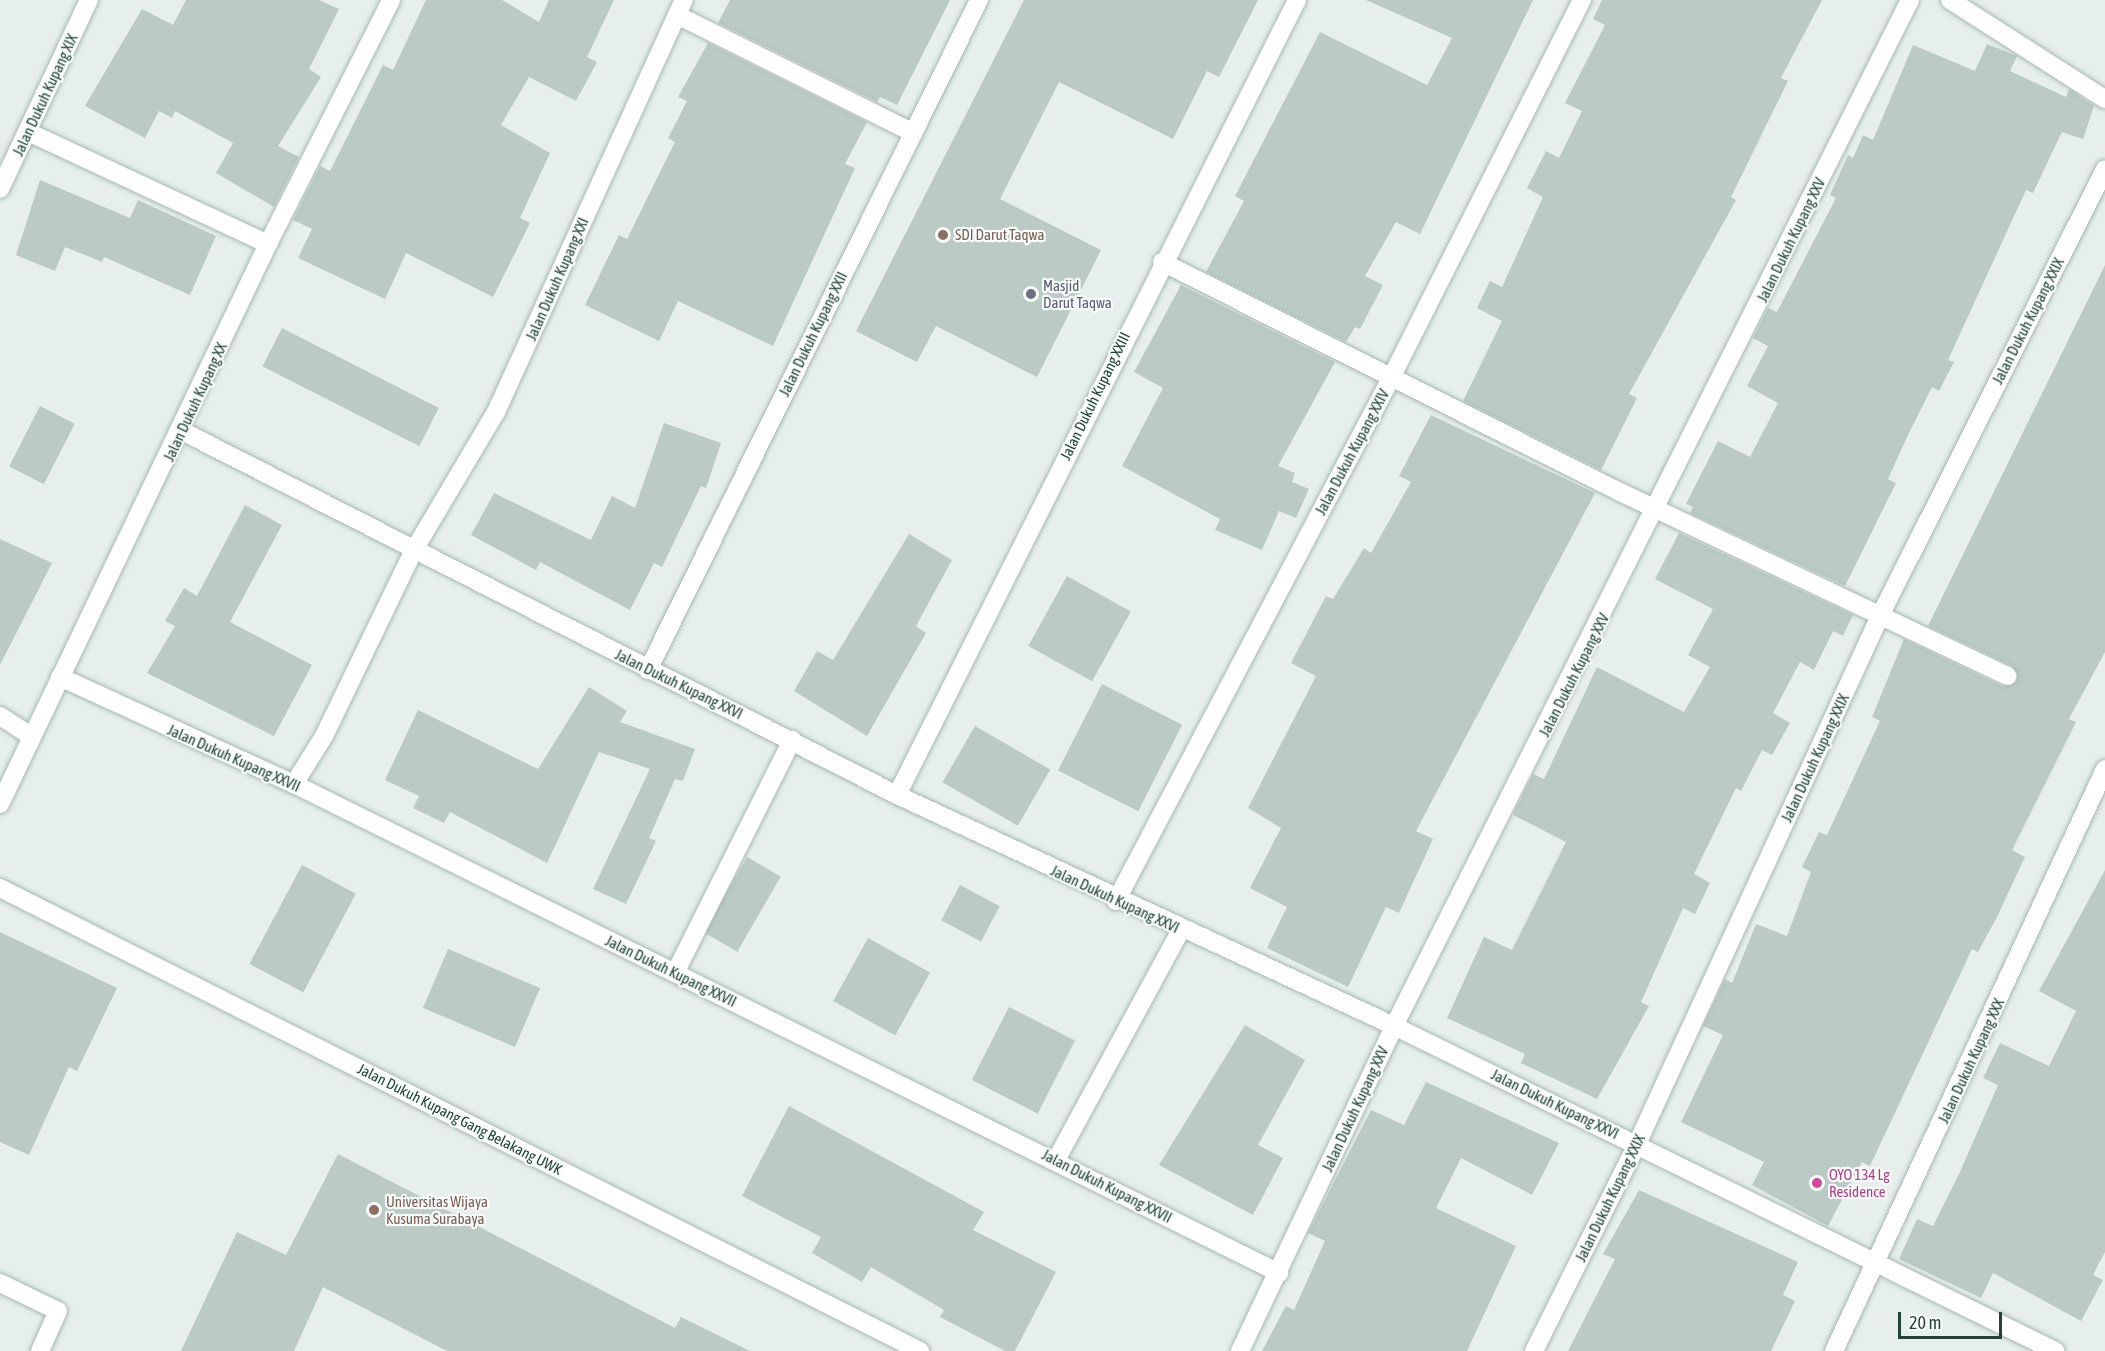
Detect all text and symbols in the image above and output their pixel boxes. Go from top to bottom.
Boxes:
street label: Jalan Dukuh Kupang XIX [9,31,81,159]
street label: Jalan Dukuh Kupang XXV [1753,175,1829,305]
street label: Jalan Dukuh Kupang XXI [522,215,592,343]
place label: SDI Darut Taqwa [955,226,1044,244]
marker: SDI Darut Taqwa [936,228,950,242]
street label: Jalan Dukuh Kupang XXIX [1988,255,2068,387]
street label: Jalan Dukuh Kupang XXII [775,269,851,399]
place label: Masjid Darut Taqwa [1043,276,1112,311]
marker: Masjid Darut Taqwa [1024,287,1038,301]
street label: Jalan Dukuh Kupang XXIII [1056,329,1134,463]
street label: Jalan Dukuh Kupang XX [160,340,230,464]
street label: Jalan Dukuh Kupang XXIV [1311,386,1393,518]
street label: Jalan Dukuh Kupang XXV [1535,610,1613,740]
street label: Jalan Dukuh Kupang XXVI [612,645,746,723]
street label: Jalan Dukuh Kupang XXIX [1777,691,1853,825]
street label: Jalan Dukuh Kupang XXVII [165,721,303,795]
street label: Jalan Dukuh Kupang XXVI [1048,861,1182,937]
street label: Jalan Dukuh Kupang XXVII [602,931,740,1011]
street label: Jalan Dukuh Kupang XXX [1934,996,2008,1126]
street label: Jalan Dukuh Kupang XXV [1318,1044,1392,1174]
street label: Jalan Dukuh Kupang Gang Belakang UWK [355,1059,565,1179]
street label: Jalan Dukuh Kupang XXVI [1488,1065,1622,1143]
street label: Jalan Dukuh Kupang XXIX [1571,1131,1649,1265]
street label: Jalan Dukuh Kupang XXVII [1039,1145,1175,1227]
place label: OYO 134 Lg Residence [1829,1165,1890,1200]
marker: OYO 134 Lg Residence [1810,1176,1824,1190]
place label: Universitas Wijaya Kusuma Surabaya [386,1192,488,1227]
marker: Universitas Wijaya Kusuma Surabaya [367,1203,381,1217]
scale bar [1901,1300,2004,1338]
text: 20 m [1909,1312,1941,1333]

